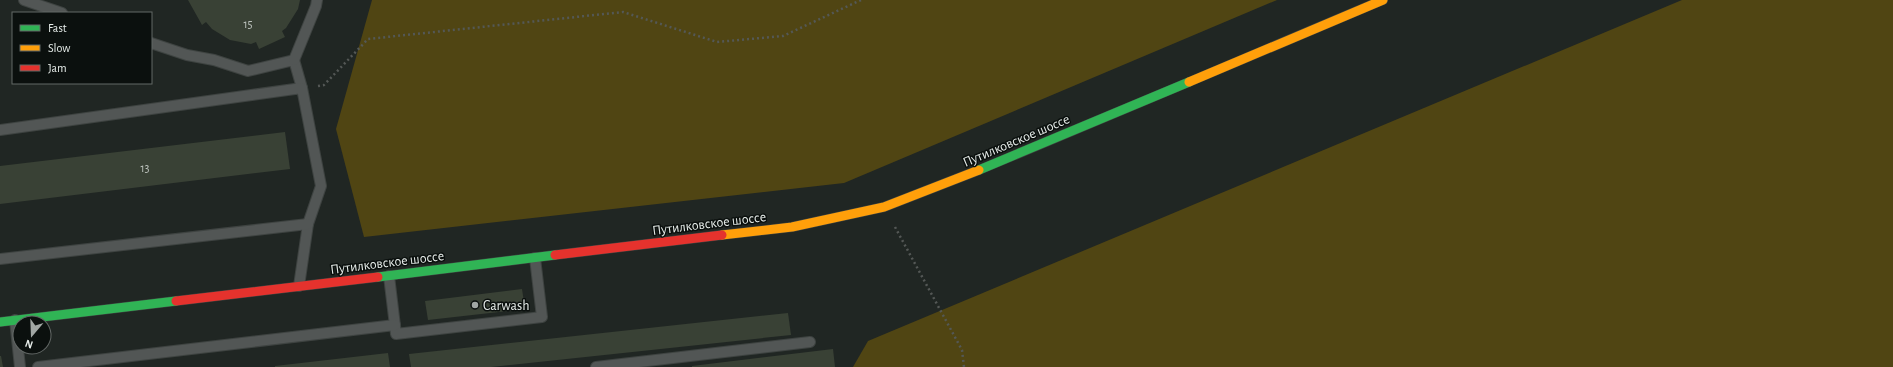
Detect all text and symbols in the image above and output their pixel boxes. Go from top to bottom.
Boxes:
legend [12,12,152,84]
house number: 15 [243,18,253,30]
text: Fast [48,22,67,34]
text: Slow [48,42,70,54]
text: Jam [48,62,67,74]
street label: Путилковское шоссе [961,112,1072,170]
house number: 13 [140,162,150,174]
street label: Путилковское шоссе [651,210,767,238]
street label: Путилковское шоссе [329,249,445,277]
place label: Carwash [483,299,529,313]
marker: Carwash [470,300,480,310]
north arrow [12,315,52,355]
text: N [23,338,34,350]

